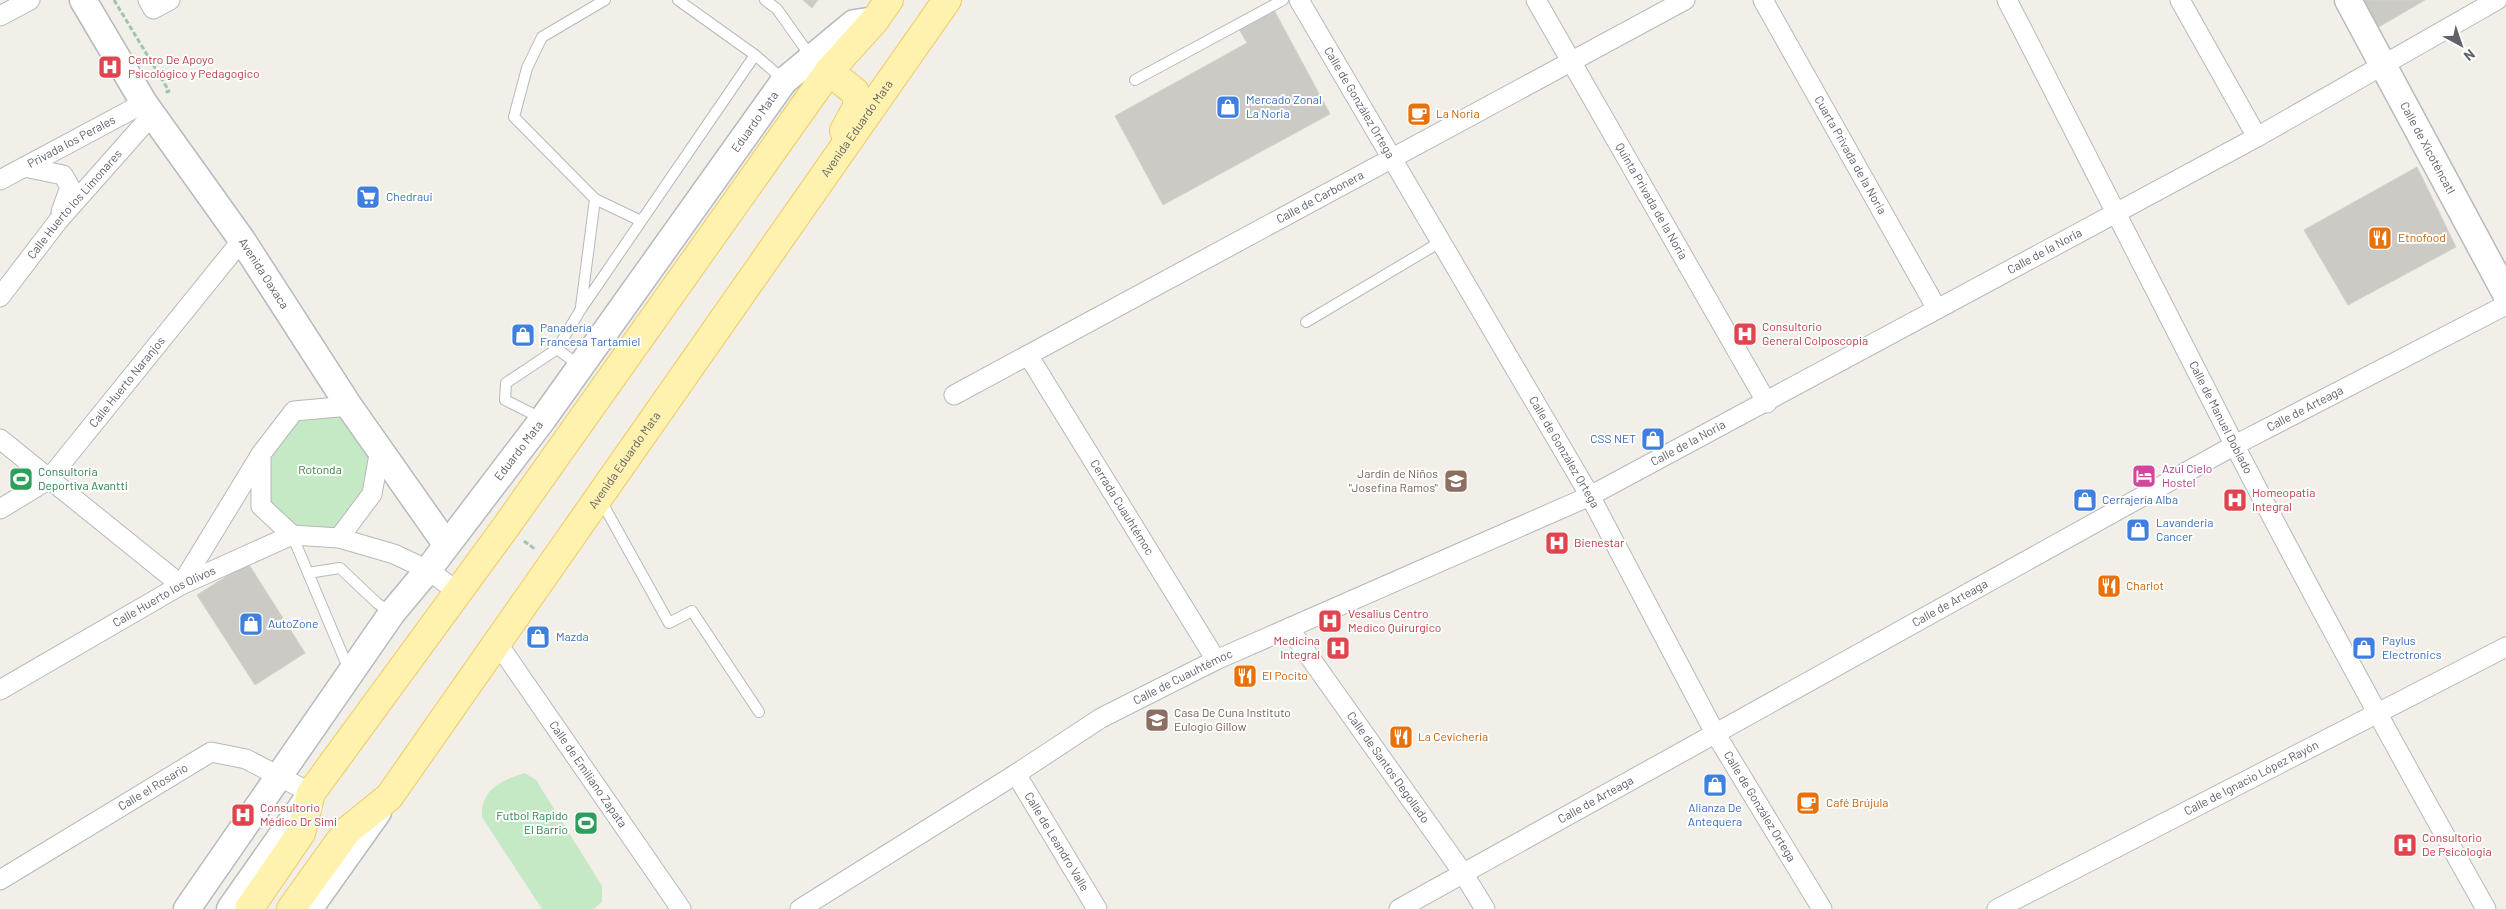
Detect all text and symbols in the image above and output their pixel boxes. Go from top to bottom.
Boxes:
north arrow [2436,20,2486,70]
street label: Calle de González Ortega [1322,44,1398,160]
text: N [2461,46,2479,65]
place label: Centro De Apoyo Psicológico y Pedagogico [128,52,260,80]
hospital icon: Centro De Apoyo Psicológico y Pedagogico [97,54,123,80]
street label: Avenida Eduardo Mata [817,77,895,179]
street label: Eduardo Mata [728,88,781,154]
place label: Mercado Zonal La Noria [1246,92,1322,120]
street label: Cuarta Privada de la Noria [1812,93,1890,216]
shop icon: Mercado Zonal La Noria [1215,94,1241,120]
street label: Calle de Xicoténcatl [2398,99,2459,196]
cafe icon: La Noria [1406,101,1432,127]
place label: La Noria [1436,106,1480,120]
street label: Privada los Perales [25,112,117,170]
street label: Quinta Privada de la Noria [1613,140,1691,262]
street label: Calle Huerto los Limonares [24,146,124,261]
street label: Calle de Carbonera [1273,167,1366,226]
supermarket icon: Chedraui [355,184,381,210]
place label: Chedraui [386,189,433,203]
street label: Calle de la Noria [2004,225,2084,276]
restaurant icon: Etnofood [2367,225,2393,251]
place label: Etnofood [2398,230,2446,244]
street label: Avenida Oaxaca [237,235,292,311]
place label: Consultorio General Colposcopia [1762,319,1868,347]
place label: Panadería Francesa Tartamiel [540,320,640,348]
hospital icon: Consultorio General Colposcopia [1732,321,1758,347]
shop icon: Panadería Francesa Tartamiel [510,322,536,348]
street label: Calle Huerto Naranjos [86,333,167,430]
street label: Calle de Manuel Doblado [2187,358,2256,476]
street label: Calle de Arteaga [2264,382,2345,433]
street label: Calle de González Ortega [1527,393,1603,510]
street label: Avenida Eduardo Mata [585,409,663,511]
street label: Calle de la Noria [1648,417,1727,468]
street label: Eduardo Mata [491,418,545,483]
shop icon: CSS NET [1640,426,1666,452]
place label: CSS NET [1590,431,1636,445]
street label: Cerrada Cuauhtémoc [1088,456,1158,557]
place label: Azul Cielo Hostel [2162,461,2212,489]
park label: Rotonda [298,462,342,476]
hotel icon: Azul Cielo Hostel [2131,463,2157,489]
place label: Consultoria Deportiva Avantti [38,464,128,492]
sports icon: Consultoria Deportiva Avantti [8,466,34,492]
place label: Jardín de Niños "Josefina Ramos" [1349,466,1438,494]
school or university icon: Jardín de Niños "Josefina Ramos" [1443,468,1469,494]
place label: Homeopatia Integral [2252,485,2315,513]
shop icon: Cerrajería Alba [2072,487,2098,513]
hospital icon: Homeopatia Integral [2222,487,2248,513]
place label: Cerrajería Alba [2102,492,2178,506]
place label: Lavanderia Cancer [2156,515,2213,543]
shop icon: Lavanderia Cancer [2125,517,2151,543]
hospital icon: Bienestar [1544,530,1570,556]
place label: Bienestar [1574,535,1625,549]
street label: Calle Huerto los Olivos [110,562,217,629]
restaurant icon: Charlot [2096,573,2122,599]
street label: Calle de Arteaga [1909,576,1990,629]
place label: Charlot [2126,578,2164,592]
place label: Vesalius Centro Medico Quirurgico [1348,606,1441,634]
hospital icon: Vesalius Centro Medico Quirurgico [1317,608,1343,634]
shop icon: AutoZone [238,611,264,637]
place label: AutoZone [268,616,318,630]
shop icon: Mazda [525,624,551,650]
place label: Mazda [556,629,589,643]
place label: Medicina Integral [1274,633,1320,661]
place label: Paylus Electronics [2382,633,2442,661]
hospital icon: Medicina Integral [1325,635,1351,661]
shop icon: Paylus Electronics [2351,635,2377,661]
street label: Calle de Cuauhtémoc [1130,646,1234,707]
restaurant icon: El Pocito [1232,663,1258,689]
place label: El Pocito [1262,668,1308,682]
place label: Casa De Cuna Instituto Eulogio Gillow [1174,705,1291,733]
school or university icon: Casa De Cuna Instituto Eulogio Gillow [1144,707,1170,733]
street label: Calle de Santos Degollado [1345,708,1433,825]
street label: Calle de Emiliano Zapata [547,718,631,830]
restaurant icon: La Cevicheria [1388,724,1414,750]
place label: La Cevicheria [1418,729,1488,743]
street label: Calle de Ignacio López Rayón [2181,737,2320,818]
street label: Calle de González Ortega [1722,748,1799,864]
street label: Calle el Rosario [115,760,190,813]
street label: Calle de Arteaga [1555,772,1635,825]
shop icon: Alianza De Antequera [1702,772,1728,798]
street label: Calle de Leandro Valle [1022,789,1093,893]
cafe icon: Café Brújula [1795,790,1821,816]
place label: Café Brújula [1826,795,1888,809]
place label: Consultorio Médico Dr Simi [260,800,337,828]
place label: Alianza De Antequera [1688,800,1742,828]
hospital icon: Consultorio Médico Dr Simi [230,802,256,828]
place label: Futbol Rapido El Barrio [496,808,568,836]
sports icon: Futbol Rapido El Barrio [573,810,599,836]
place label: Consultorio De Psicologia [2422,830,2492,858]
hospital icon: Consultorio De Psicologia [2392,832,2418,858]

